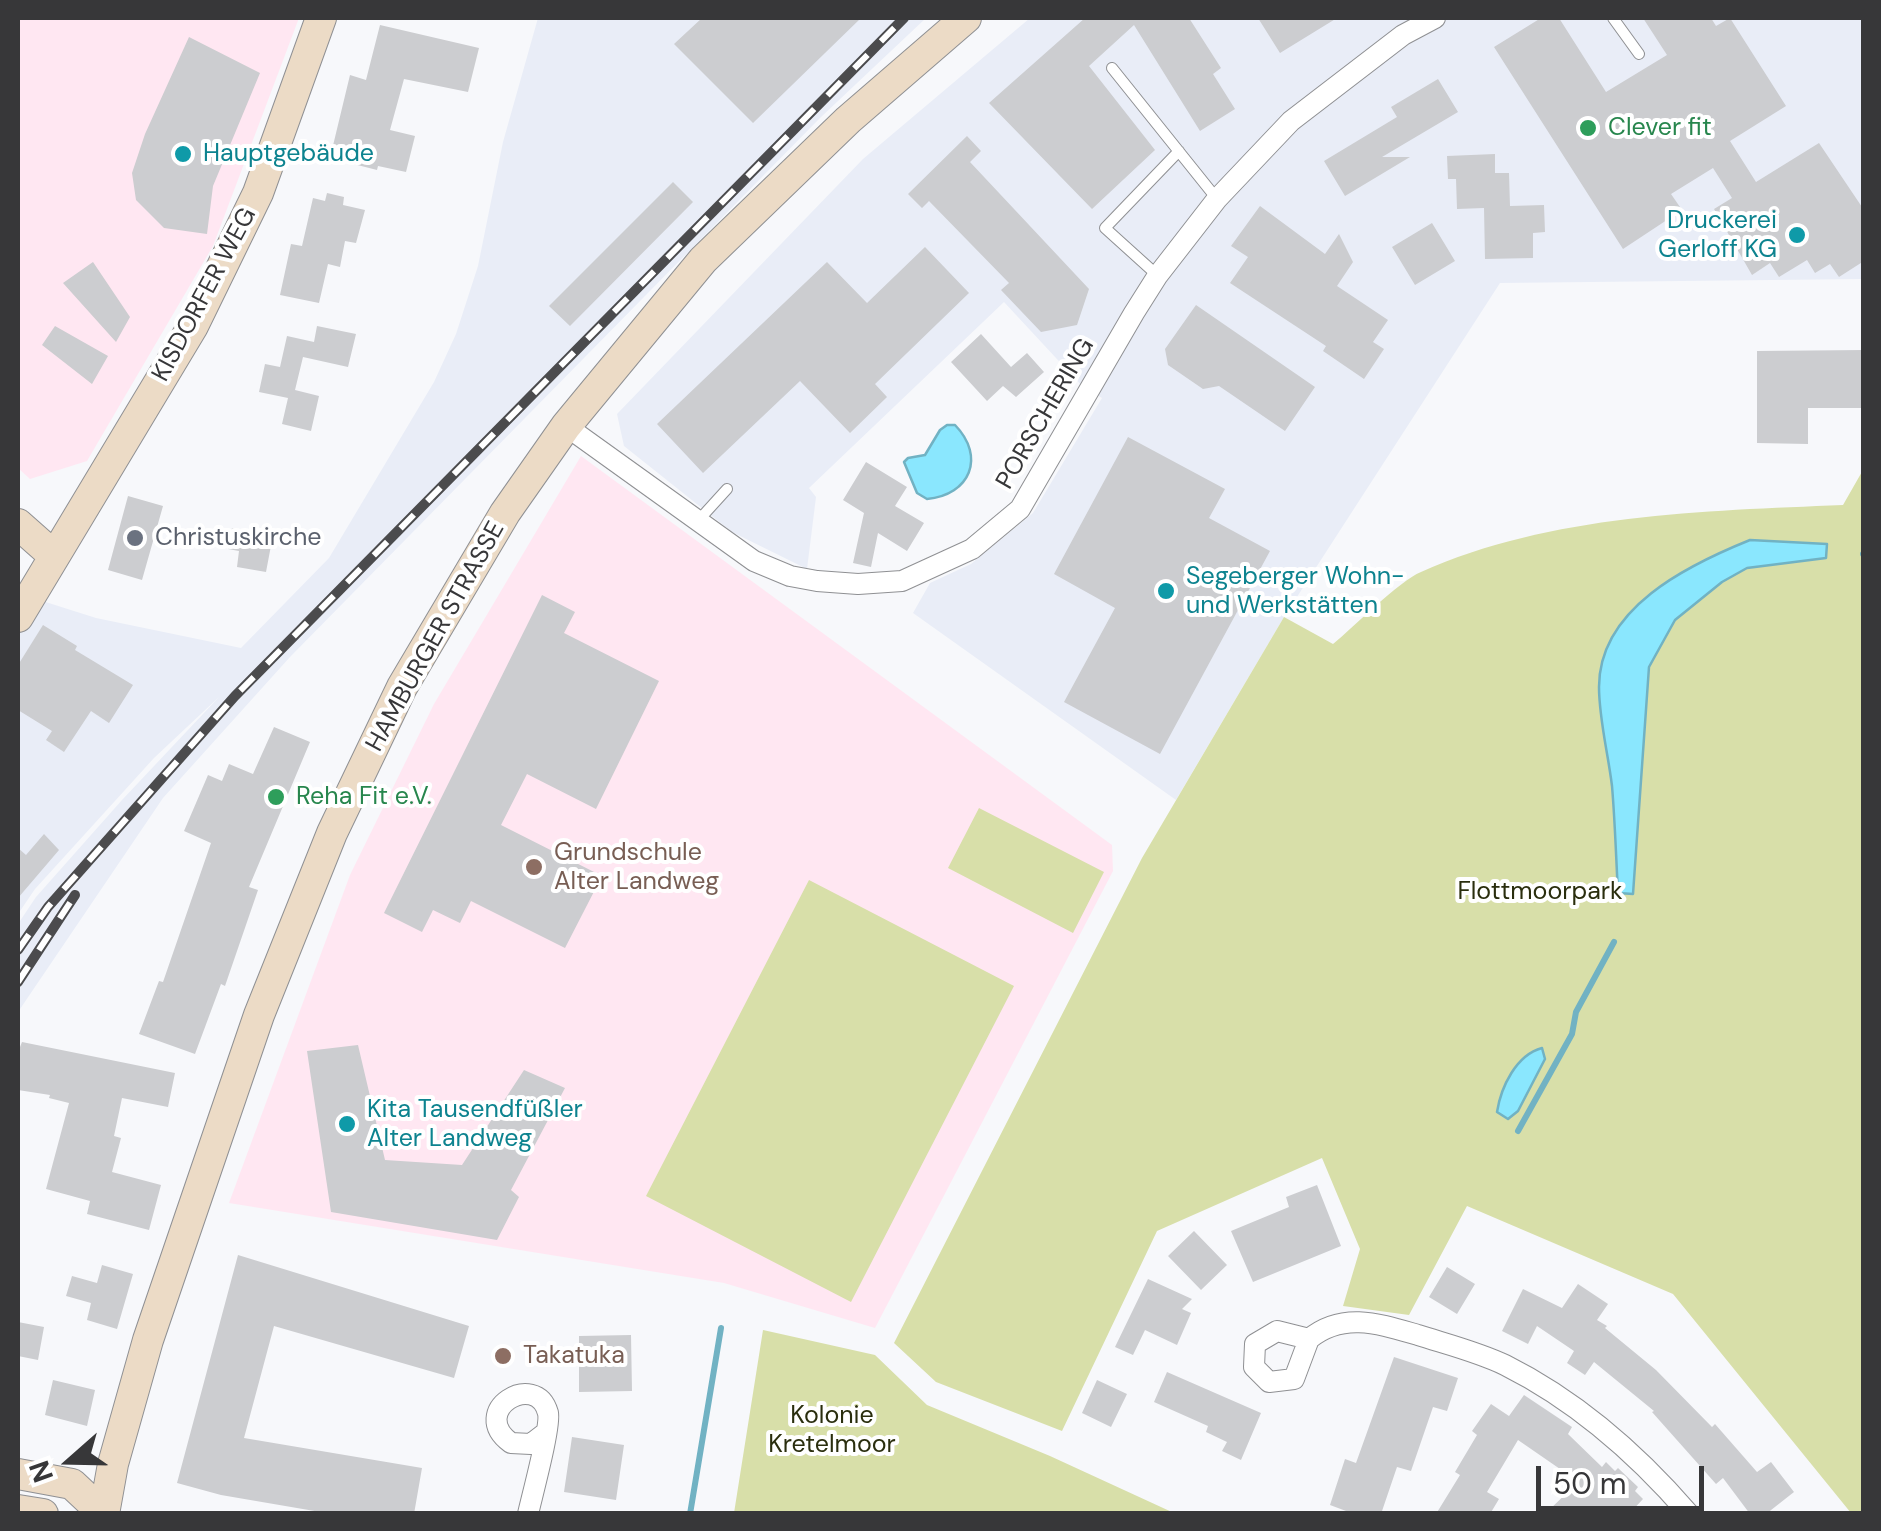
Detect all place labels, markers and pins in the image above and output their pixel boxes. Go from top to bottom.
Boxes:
place label: Clever fit [1608,113,1712,143]
marker: Clever fit [1577,117,1599,139]
place label: Hauptgebäude [203,139,374,169]
marker: Hauptgebäude [172,143,194,165]
place label: Druckerei Gerloff KG [1658,206,1777,265]
marker: Druckerei Gerloff KG [1786,224,1808,246]
place label: Christuskirche [155,523,321,553]
marker: Christuskirche [124,527,146,549]
place label: Segeberger Wohn- und Werkstätten [1186,562,1405,621]
marker: Segeberger Wohn- und Werkstätten [1155,580,1177,602]
place label: Reha Fit e.V. [296,782,432,812]
marker: Reha Fit e.V. [265,786,287,808]
place label: Grundschule Alter Landweg [554,838,719,897]
marker: Grundschule Alter Landweg [523,856,545,878]
place label: Kita Tausendfüßler Alter Landweg [367,1095,583,1154]
marker: Kita Tausendfüßler Alter Landweg [336,1113,358,1135]
place label: Takatuka [523,1341,625,1371]
marker: Takatuka [492,1345,514,1367]

